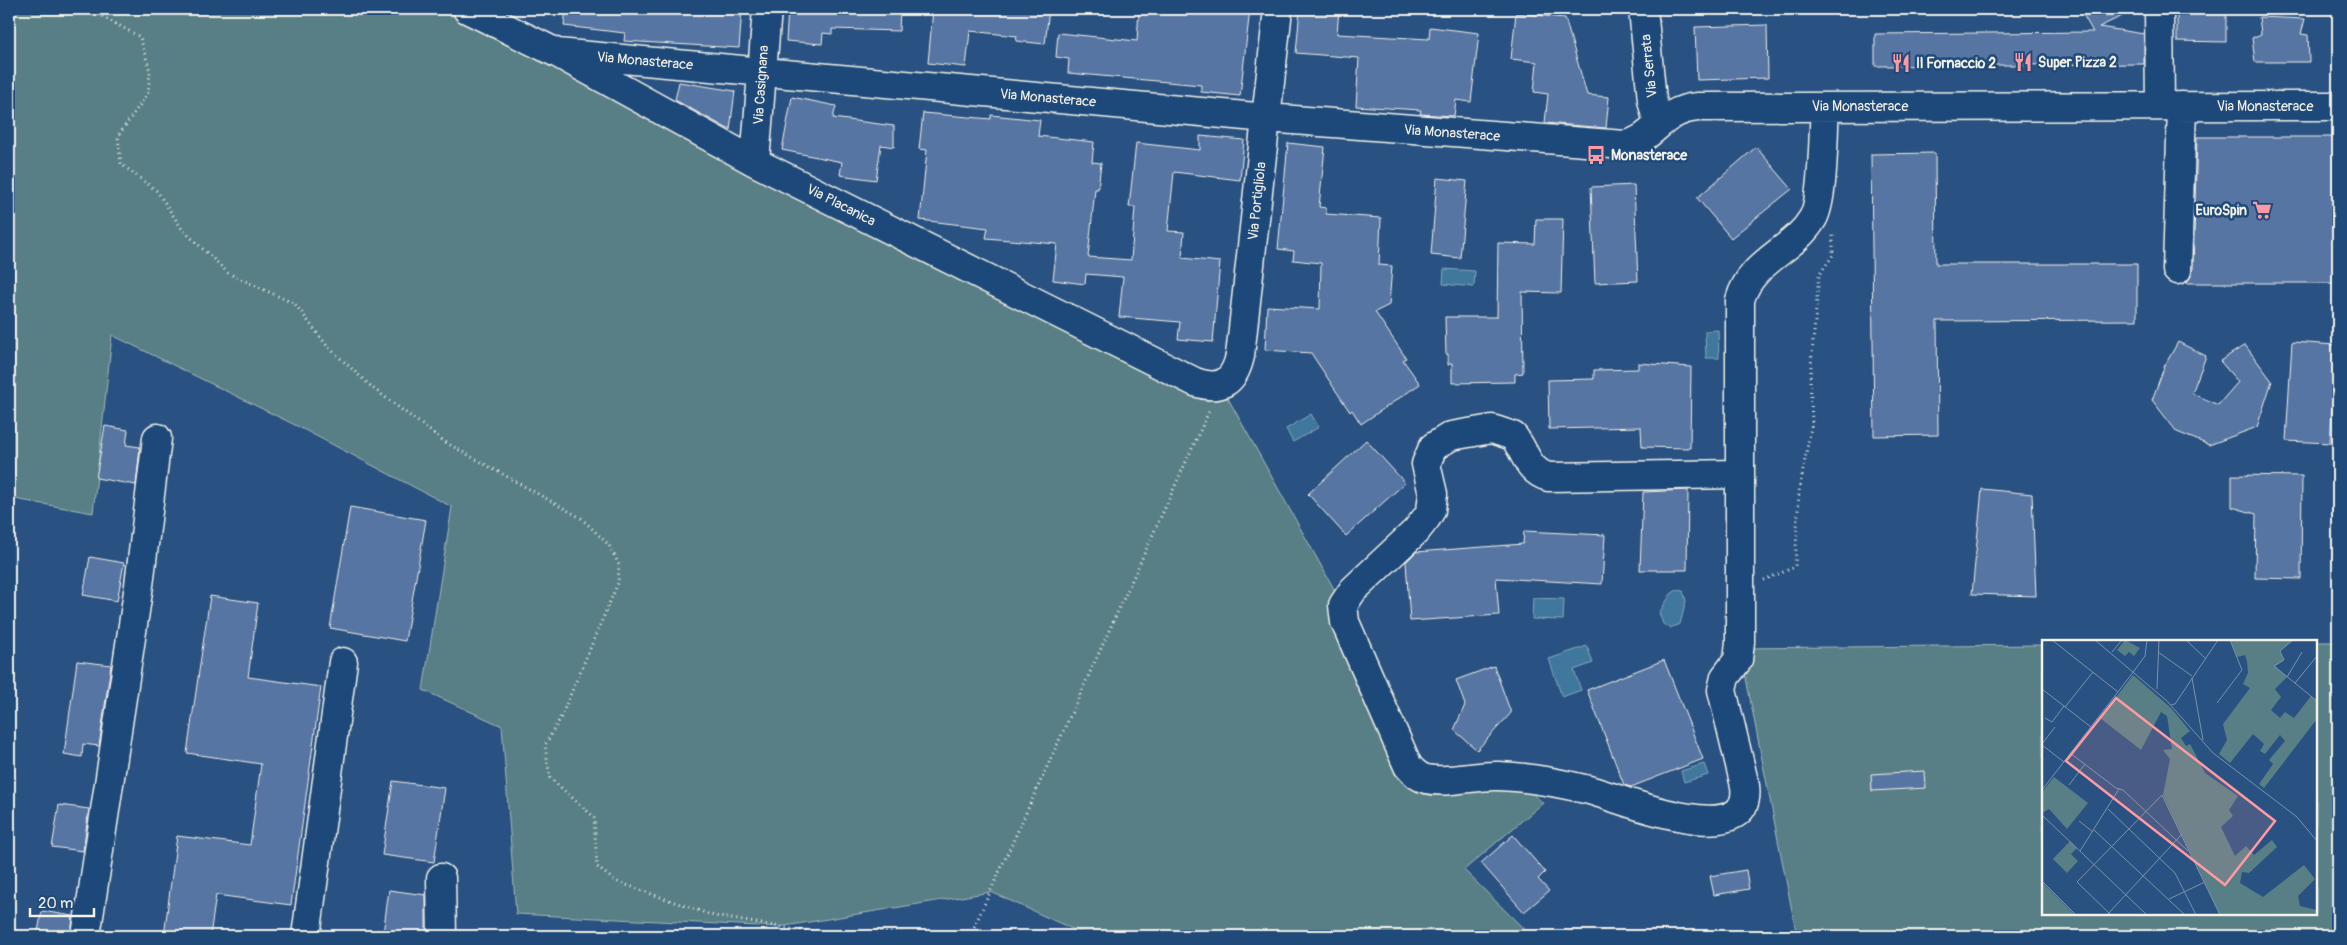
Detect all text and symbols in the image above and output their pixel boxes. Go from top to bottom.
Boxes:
street label: Via Serrata [1637,33,1661,99]
street label: Via Casignana [750,45,772,125]
street label: Via Monasterace [596,48,694,74]
restaurant icon: Super Pizza 2 [2012,51,2034,73]
restaurant icon: Il Fornaccio 2 [1890,52,1912,74]
place label: Super Pizza 2 [2038,54,2117,71]
place label: Il Fornaccio 2 [1916,55,1996,72]
street label: Via Monasterace [999,85,1097,111]
street label: Via Monasterace [1812,98,1908,115]
street label: Via Monasterace [2217,98,2313,115]
street label: Via Monasterace [1403,121,1501,145]
bus stop icon: Monasterace [1585,144,1607,166]
place label: Monasterace [1611,147,1688,164]
street label: Via Portigliola [1244,161,1270,241]
street label: Via Placanica [804,180,878,230]
supermarket icon: EuroSpin [2251,199,2273,221]
place label: EuroSpin [2195,202,2247,219]
inset map [2042,640,2317,915]
scale bar [30,885,94,917]
text: 20 m [38,894,73,913]

